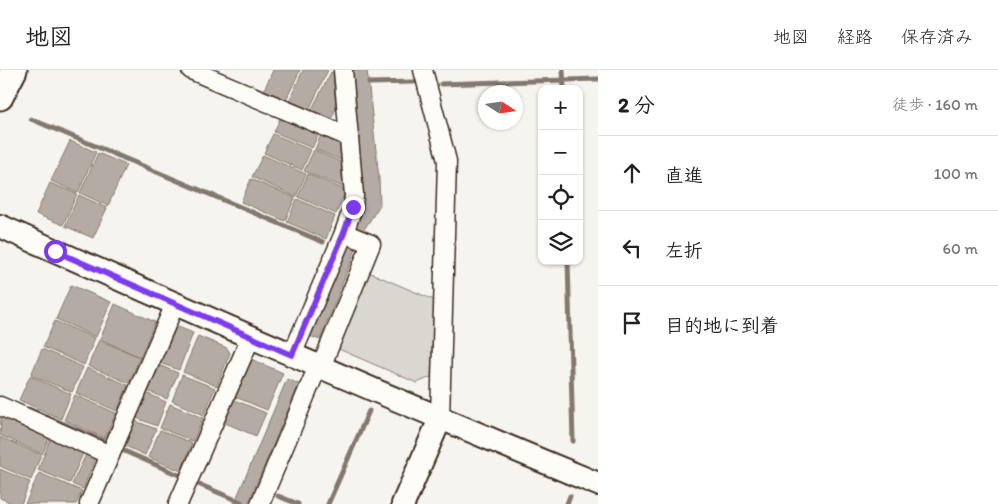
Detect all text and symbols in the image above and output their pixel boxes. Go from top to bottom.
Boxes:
text: 地図 [25,22,73,51]
text: 地図 [773,26,809,48]
text: 経路 [837,26,873,48]
text: 保存済み [901,26,973,48]
north arrow [478,85,523,130]
map controls [538,85,583,265]
button: + [538,85,583,130]
text: 2 分 [618,92,655,117]
text: 徒歩 · 160 m [892,95,978,114]
button: − [538,130,583,175]
icon: ahead [618,159,646,187]
text: 直進 [665,164,703,187]
text: 100 m [934,164,978,183]
button: locate [538,175,583,220]
route end [342,196,365,219]
button: layers [538,220,583,265]
icon: left [618,234,646,262]
text: 左折 [665,239,703,262]
text: 60 m [943,239,978,258]
route start [44,240,67,263]
icon: arrive [618,309,646,337]
text: 目的地に到着 [665,314,779,337]

